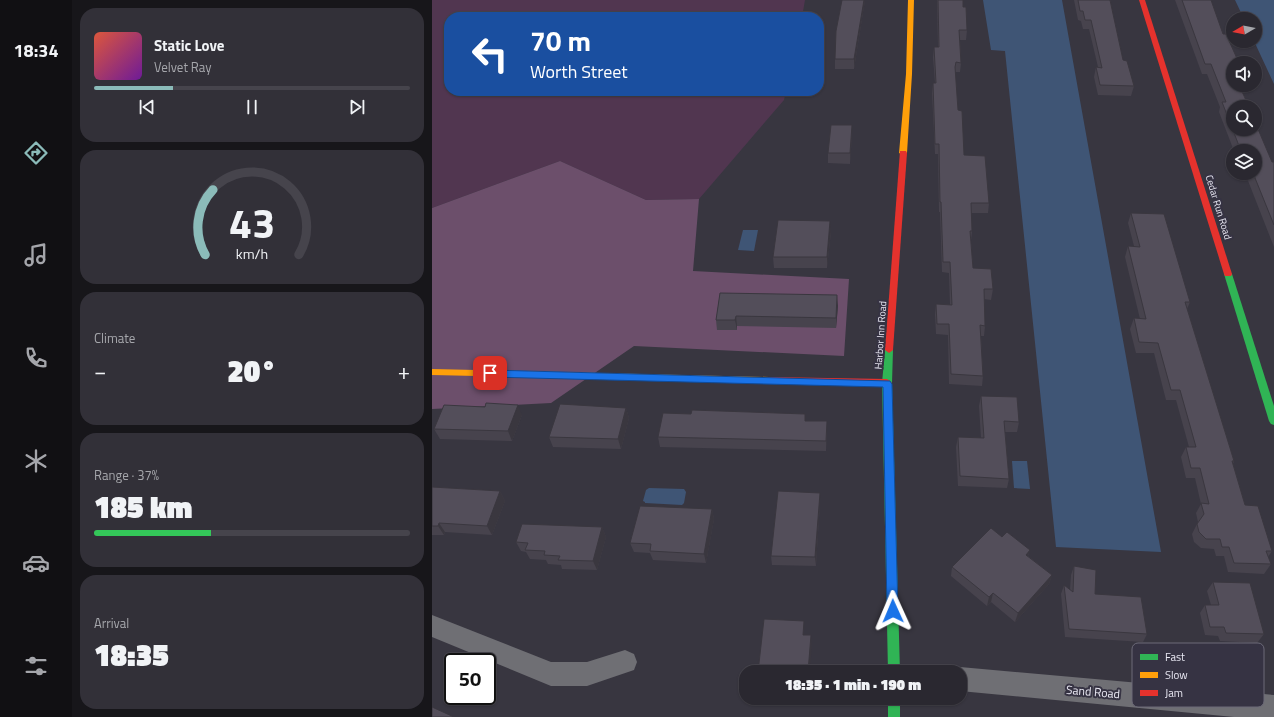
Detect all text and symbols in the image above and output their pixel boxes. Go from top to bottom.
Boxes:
north arrow [1226,12,1262,48]
map controls [1226,12,1262,180]
text: 70 m [530,19,591,62]
icon: left [464,28,516,80]
text: Static Love [154,34,225,57]
text: 18:34 [14,37,58,64]
button: sound [1226,56,1262,92]
text: Velvet Ray [154,57,212,77]
text: Worth Street [530,58,628,85]
icon: previous [136,96,158,118]
icon: pause [241,96,263,118]
icon: next [346,96,368,118]
button: search [1226,100,1262,136]
icon: directions [22,139,50,167]
button: layers [1226,144,1262,180]
street label: Cedar Run Road [1202,173,1235,241]
text: 43 [229,190,275,253]
icon: music [22,241,50,269]
text: km/h [236,242,268,264]
street label: Harbor Inn Road [871,300,890,370]
text: Climate [94,328,135,348]
icon: phone [22,344,50,372]
text: 20° [227,348,277,394]
text: − [94,354,106,388]
text: + [398,354,410,388]
pin [473,356,507,390]
icon: arrive [479,362,501,384]
icon: climate [22,447,50,475]
text: Range · 37% [94,465,159,485]
text: 185 km [94,484,192,530]
icon: car [22,549,50,577]
position arrow [872,590,914,632]
text: Arrival [94,613,129,633]
text: 18:35 [94,632,169,678]
legend [1132,643,1264,707]
text: Fast [1165,649,1185,665]
icon: filters [22,652,50,680]
speed limit sign: 50 [444,653,496,705]
text: Slow [1165,667,1188,683]
text: 18:35 · 1 min · 190 m [785,673,921,696]
street label: Sand Road [1065,680,1121,703]
text: Jam [1165,685,1183,701]

